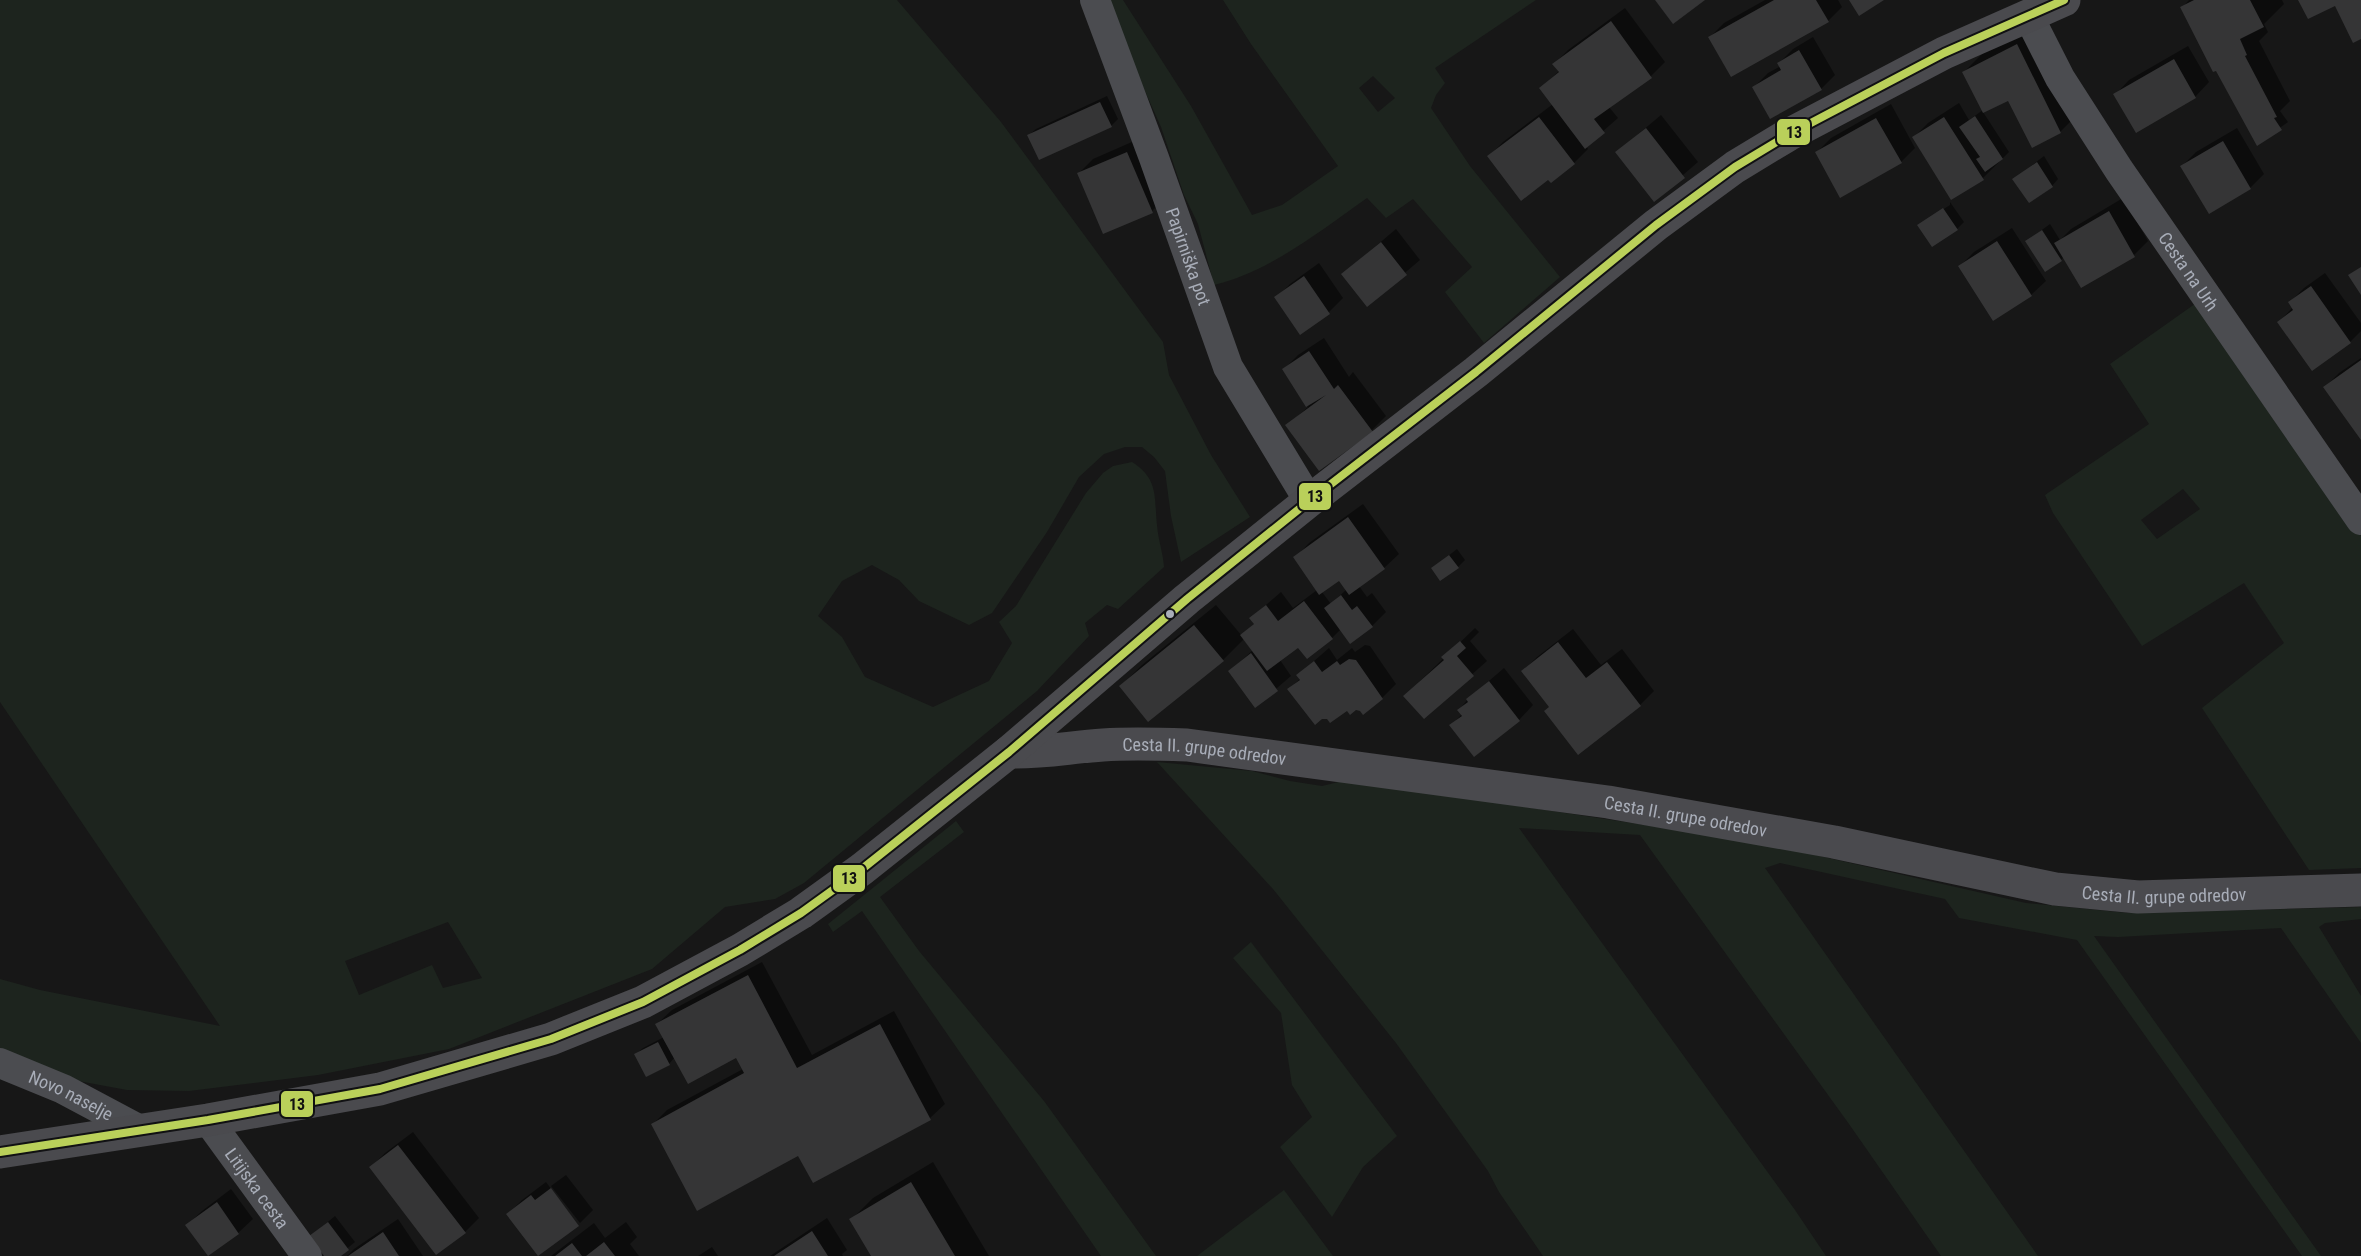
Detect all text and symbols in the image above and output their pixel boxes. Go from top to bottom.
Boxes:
line badge: 13 [1776,118,1811,146]
text: 13 [1786,123,1802,142]
street label: Papirniška pot [1162,205,1216,308]
street label: Cesta na Urh [2155,228,2223,315]
line badge: 13 [1298,482,1332,511]
text: 13 [1307,487,1323,506]
unlabelled marker [1164,608,1176,620]
street label: Cesta II. grupe odredov [1122,733,1288,769]
street label: Cesta II. grupe odredov [1603,791,1769,840]
line badge: 13 [832,864,866,893]
text: 13 [841,869,857,888]
street label: Cesta II. grupe odredov [2081,881,2247,908]
street label: Novo naselje [26,1066,117,1124]
line badge: 13 [280,1090,314,1118]
text: 13 [289,1095,305,1114]
street label: Litijska cesta [221,1144,294,1232]

